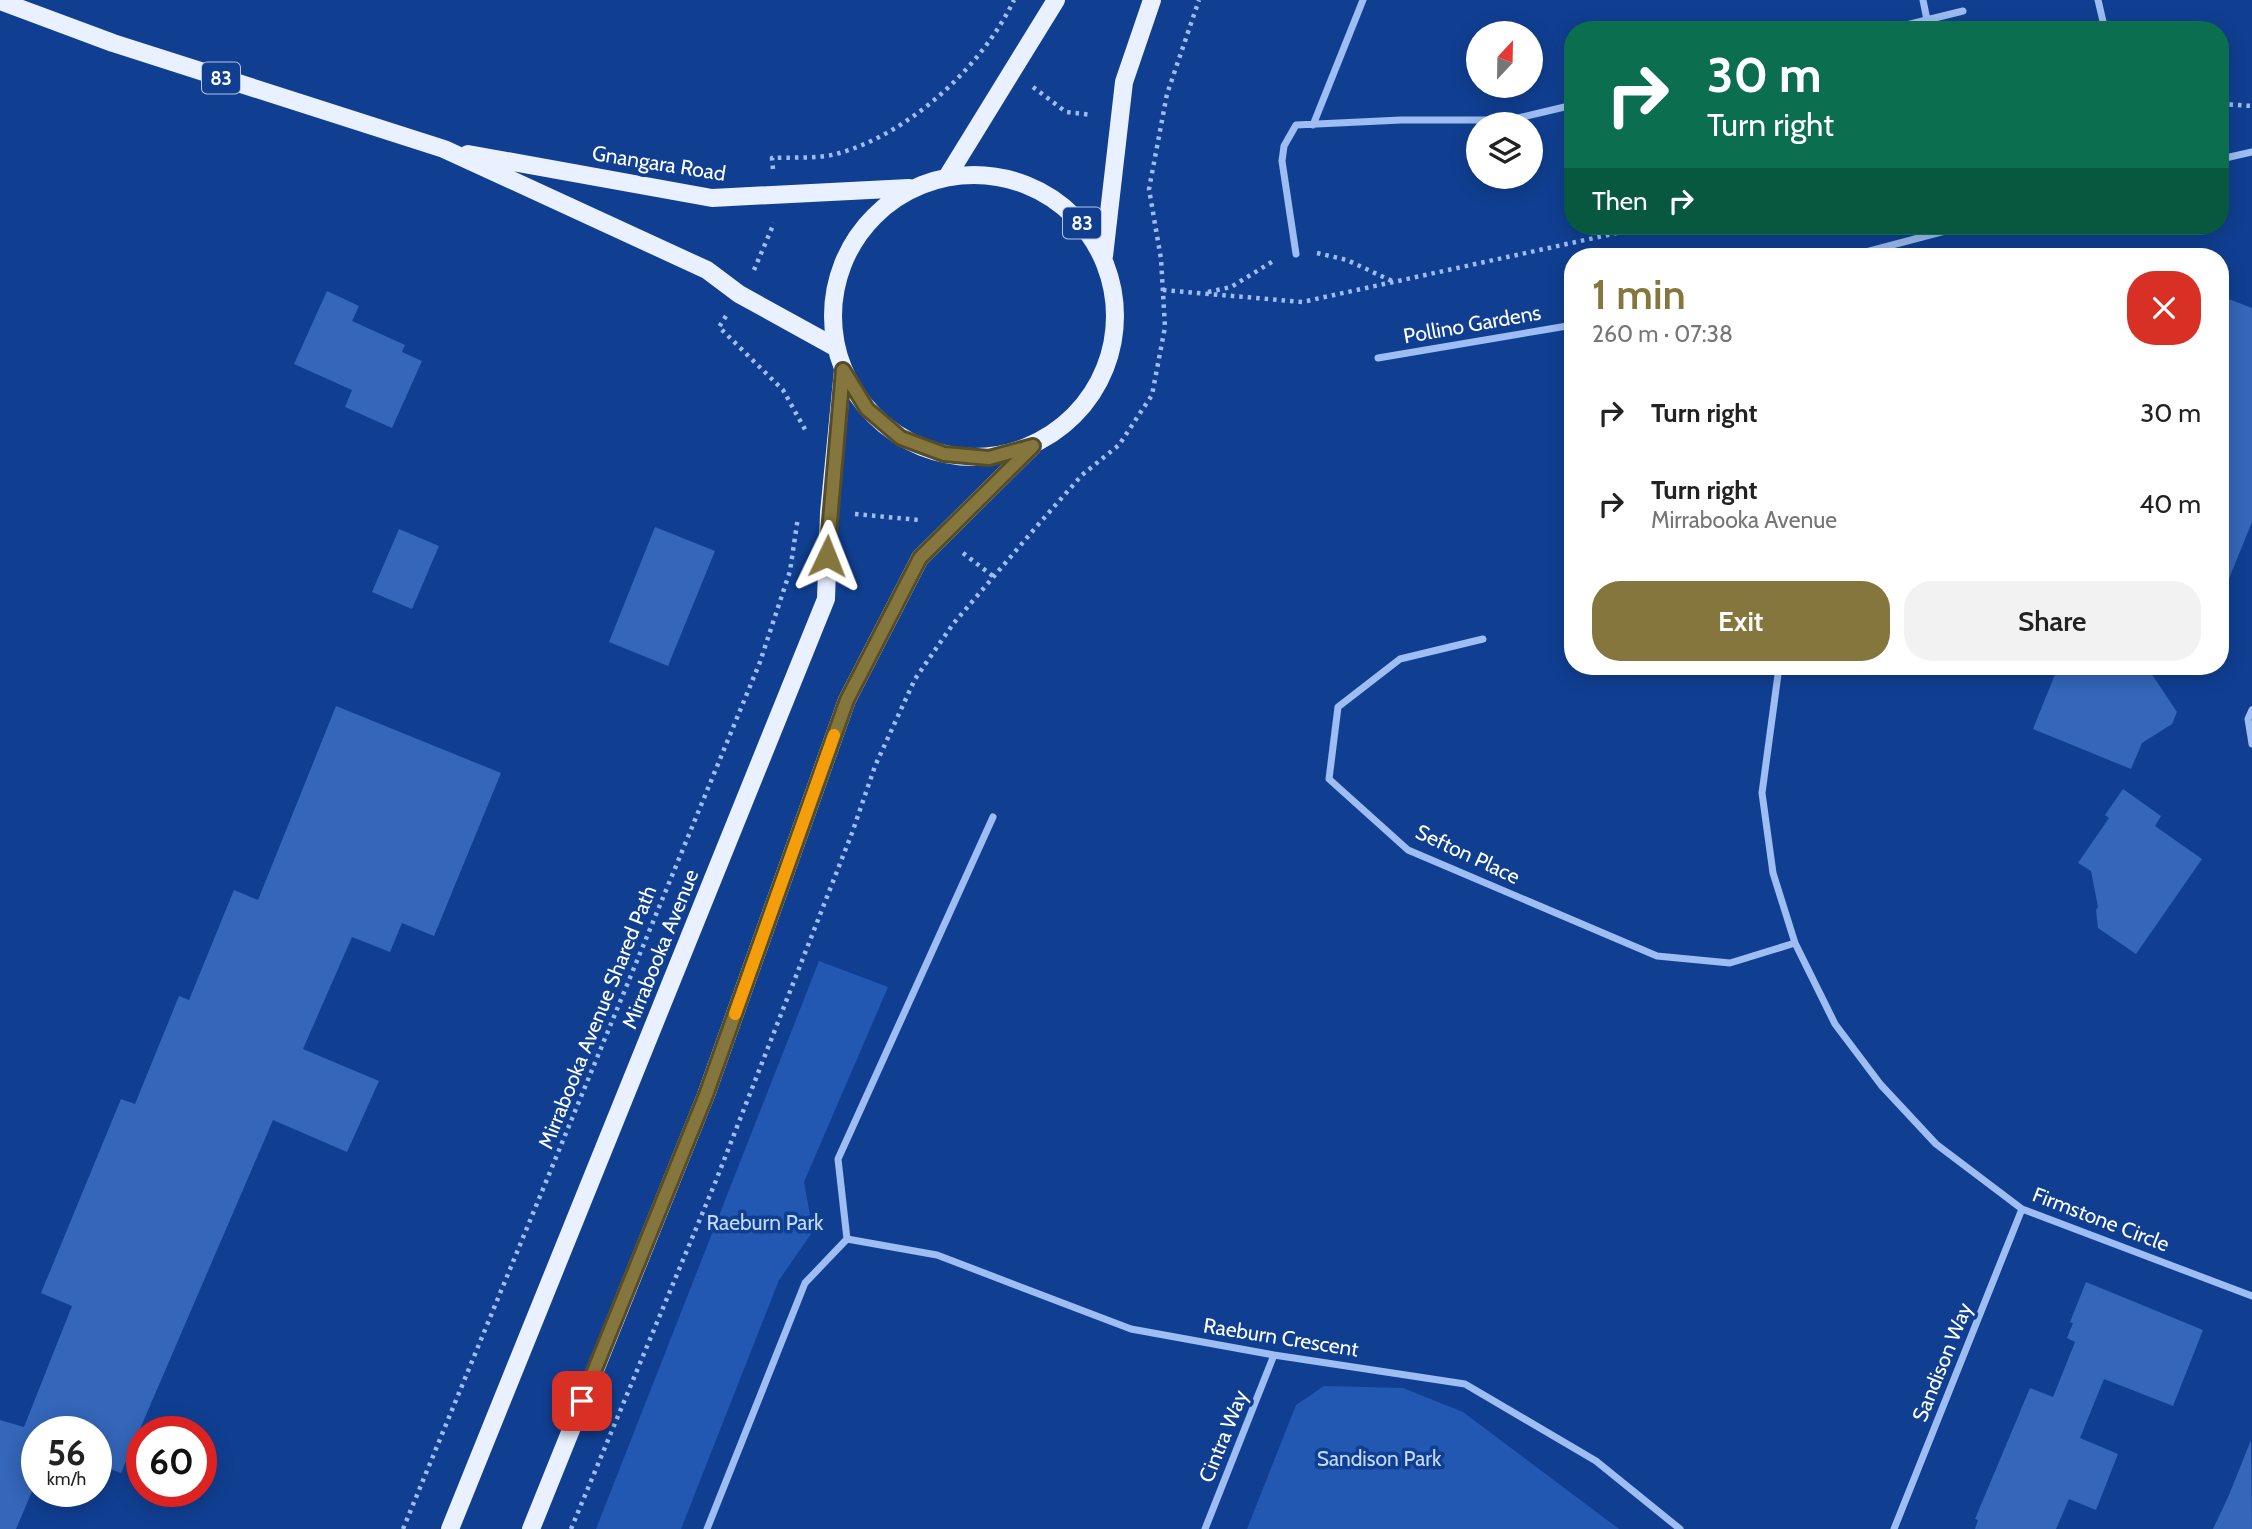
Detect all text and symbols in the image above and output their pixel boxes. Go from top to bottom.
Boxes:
north arrow [1466,21,1544,98]
map controls [1466,21,1543,189]
text: 30 m [1707,45,1822,104]
icon: right [1592,49,1683,140]
road number: 83 [202,62,240,94]
text: Turn right [1707,105,1834,144]
button: layers [1466,112,1543,189]
street label: Gnangara Road [590,140,728,186]
icon: right [1662,182,1700,220]
text: Then [1592,185,1648,217]
road number: 83 [1063,208,1101,238]
text: 1 min [1592,268,1686,320]
button: close [2127,271,2201,345]
street label: Pollino Gardens [1401,300,1543,348]
text: 260 m · 07:38 [1592,320,1733,348]
icon: right [1592,394,1630,432]
text: Turn right [1651,397,1757,429]
text: 30 m [2140,397,2201,429]
text: Turn right [1651,474,1757,506]
icon: right [1592,485,1630,523]
text: 40 m [2139,488,2201,520]
text: Mirrabooka Avenue [1651,506,1837,534]
position arrow [790,519,864,593]
button: Exit [1592,581,1890,661]
button: Share [1904,581,2201,661]
street label: Sefton Place [1412,819,1524,889]
street label: Mirrabooka Avenue [617,865,704,1032]
street label: Mirrabooka Avenue Shared Path [533,882,661,1152]
street label: Firmstone Circle [2029,1181,2173,1257]
park label: Raeburn Park [707,1210,824,1235]
street label: Sandison Way [1907,1298,1977,1425]
street label: Raeburn Crescent [1202,1312,1360,1362]
pin [552,1371,612,1431]
icon: arrive [563,1382,601,1420]
street label: Cintra Way [1193,1386,1253,1486]
speed limit sign: 60 [126,1416,217,1507]
text: 56 [47,1431,86,1474]
park label: Sandison Park [1317,1446,1442,1471]
text: km/h [47,1468,86,1490]

